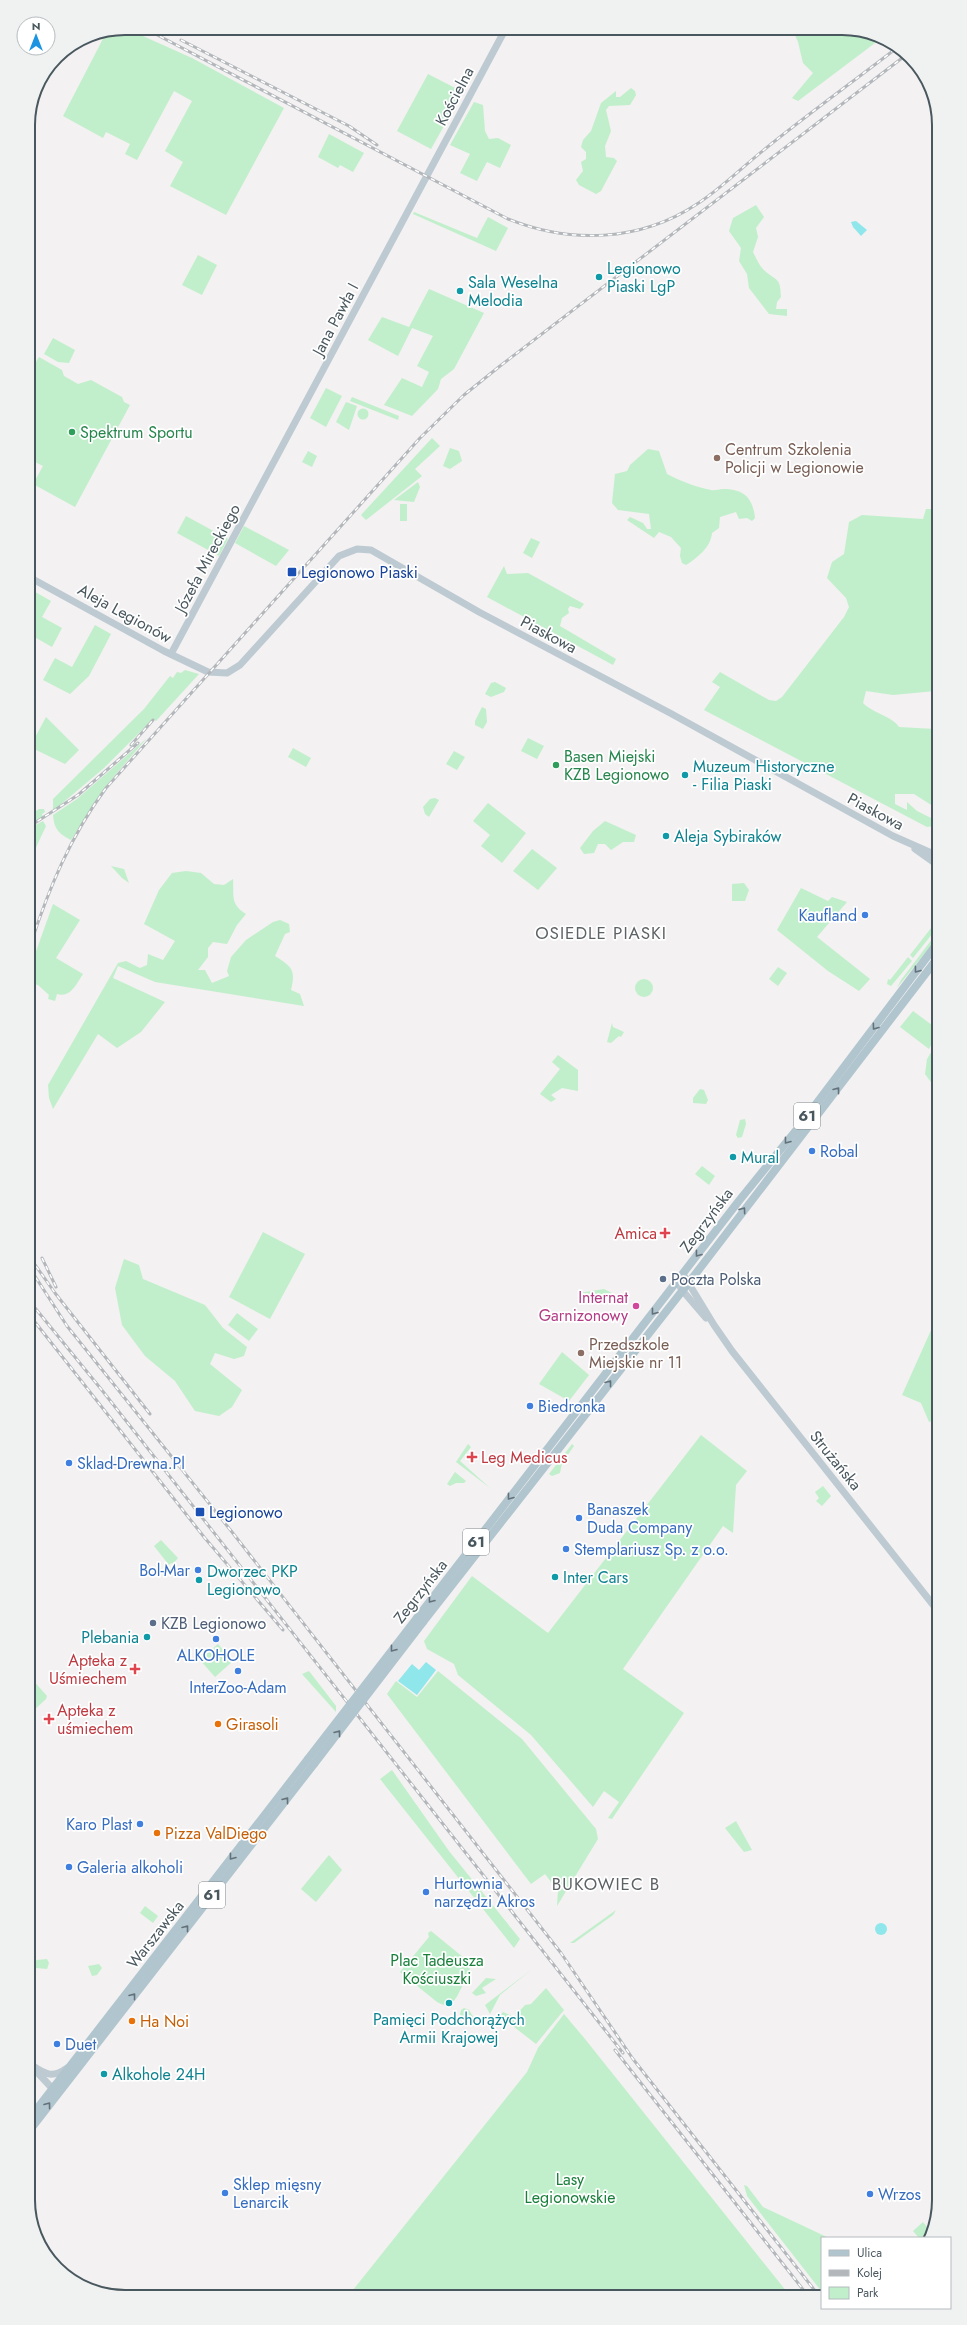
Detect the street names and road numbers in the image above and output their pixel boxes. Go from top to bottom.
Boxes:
street label: Kościelna [429,63,480,130]
street label: Jana Pawła I [306,279,364,361]
street label: Józefa Mireckiego [168,499,246,619]
street label: Aleja Legionów [74,578,176,649]
street label: Piaskowa [516,610,581,659]
street label: Piaskowa [843,787,908,836]
road number: 61 [794,1103,820,1129]
street label: Zegrzyńska [674,1183,738,1257]
street label: Strużańska [804,1425,867,1495]
road number: 61 [463,1529,489,1555]
street label: Zegrzyńska [388,1554,453,1628]
road number: 61 [199,1882,225,1908]
street label: Warszawska [121,1895,189,1973]

